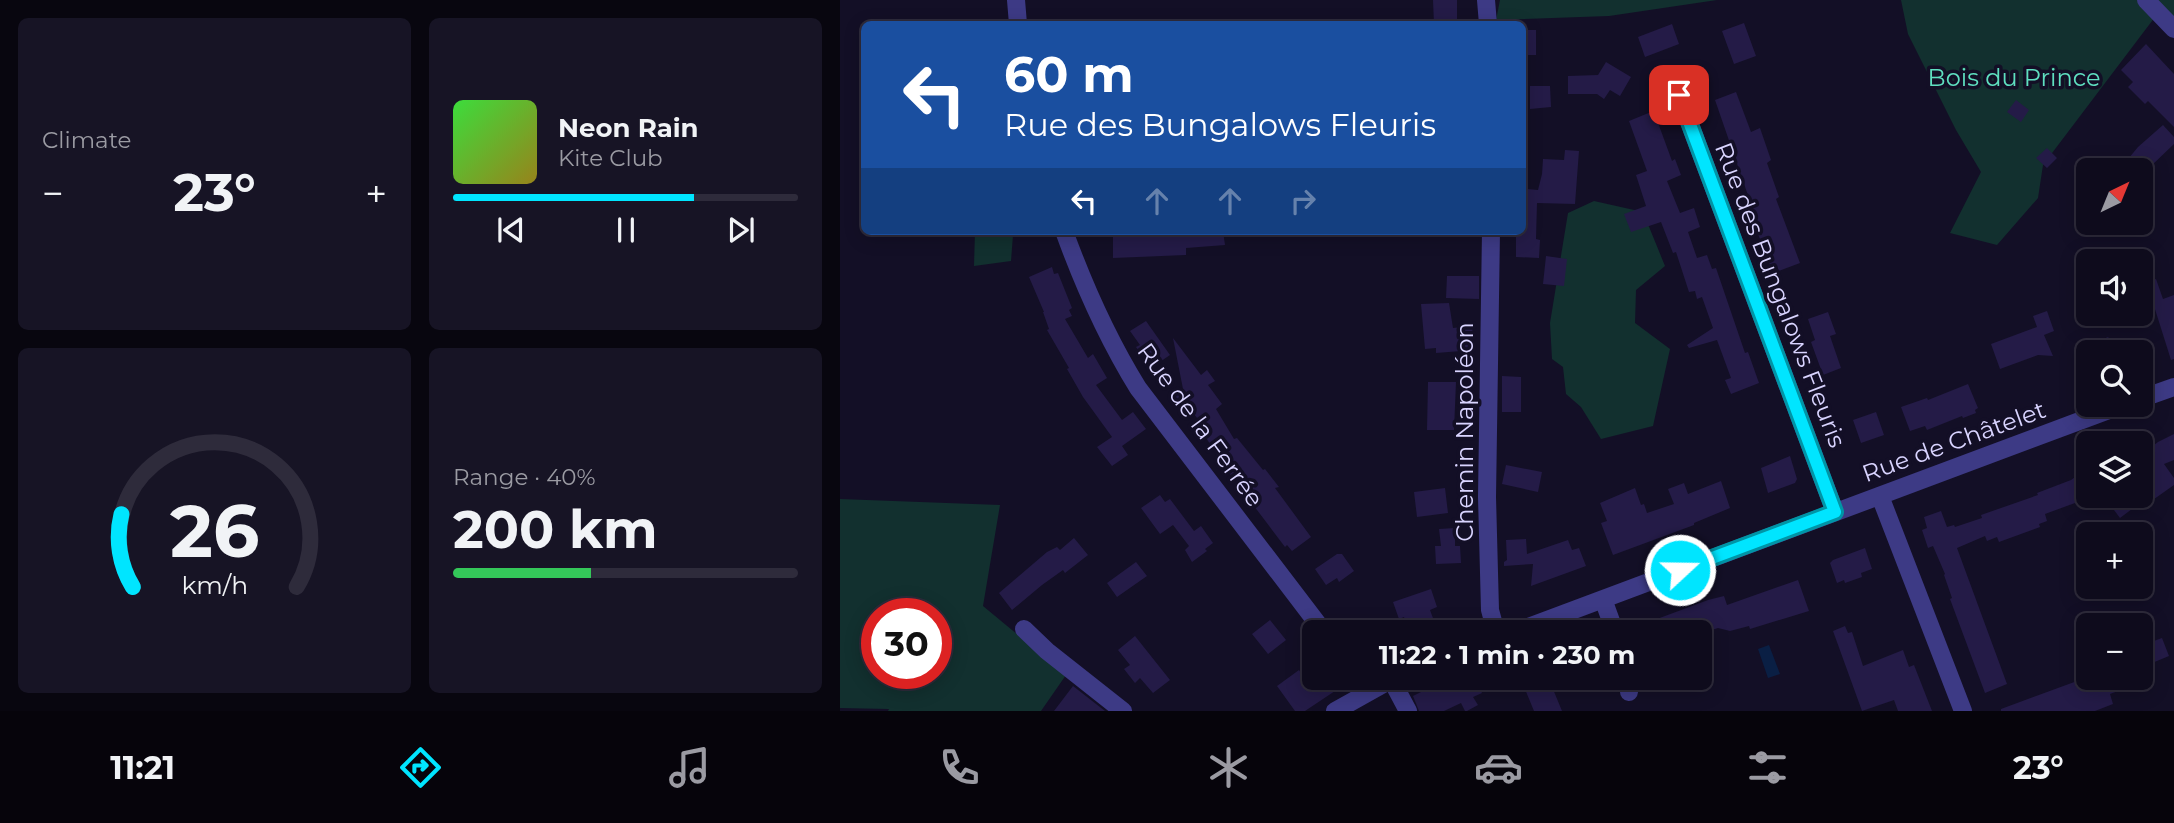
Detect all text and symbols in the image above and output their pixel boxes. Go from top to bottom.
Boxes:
text: 60 m [1004,45,1134,104]
icon: left [889,49,980,140]
park label: Bois du Prince [1928,63,2100,92]
pin [1649,65,1709,125]
icon: arrive [1660,76,1698,114]
text: Rue des Bungalows Fleuris [1004,105,1436,144]
text: Neon Rain [558,112,699,144]
text: Climate [42,126,131,154]
street label: Rue des Bungalows Fleuris [1709,138,1852,451]
text: Kite Club [558,144,663,172]
north arrow [2076,158,2152,234]
map controls [2076,158,2153,690]
text: 23° [173,161,256,224]
text: − [42,170,64,217]
text: + [365,170,387,217]
icon: left [1065,182,1103,220]
icon: ahead [1138,182,1176,220]
icon: ahead [1211,182,1249,220]
icon: right [1284,182,1322,220]
icon: previous [492,211,530,249]
icon: pause [607,211,645,249]
icon: next [722,211,760,249]
button: sound [2076,249,2153,326]
street label: Chemin Napoléon [1450,322,1479,542]
street label: Rue de la Ferrée [1131,337,1270,512]
button: search [2076,340,2153,417]
street label: Rue de Châtelet [1858,395,2050,488]
button: layers [2076,431,2153,508]
text: Range · 40% [453,463,596,491]
text: 26 [170,487,259,575]
text: 200 km [453,498,657,561]
button: + [2076,522,2153,599]
position arrow [1643,533,1717,607]
text: km/h [181,569,248,599]
speed limit sign: 30 [861,598,952,689]
button: − [2076,613,2153,690]
text: 11:22 · 1 min · 230 m [1379,639,1635,671]
icon: directions [396,743,445,792]
icon: music [665,743,714,792]
icon: phone [935,743,984,792]
icon: climate [1204,743,1253,792]
icon: car [1474,743,1523,792]
icon: filters [1743,743,1792,792]
text: 11:21 [110,748,175,787]
text: 23° [2013,748,2064,787]

